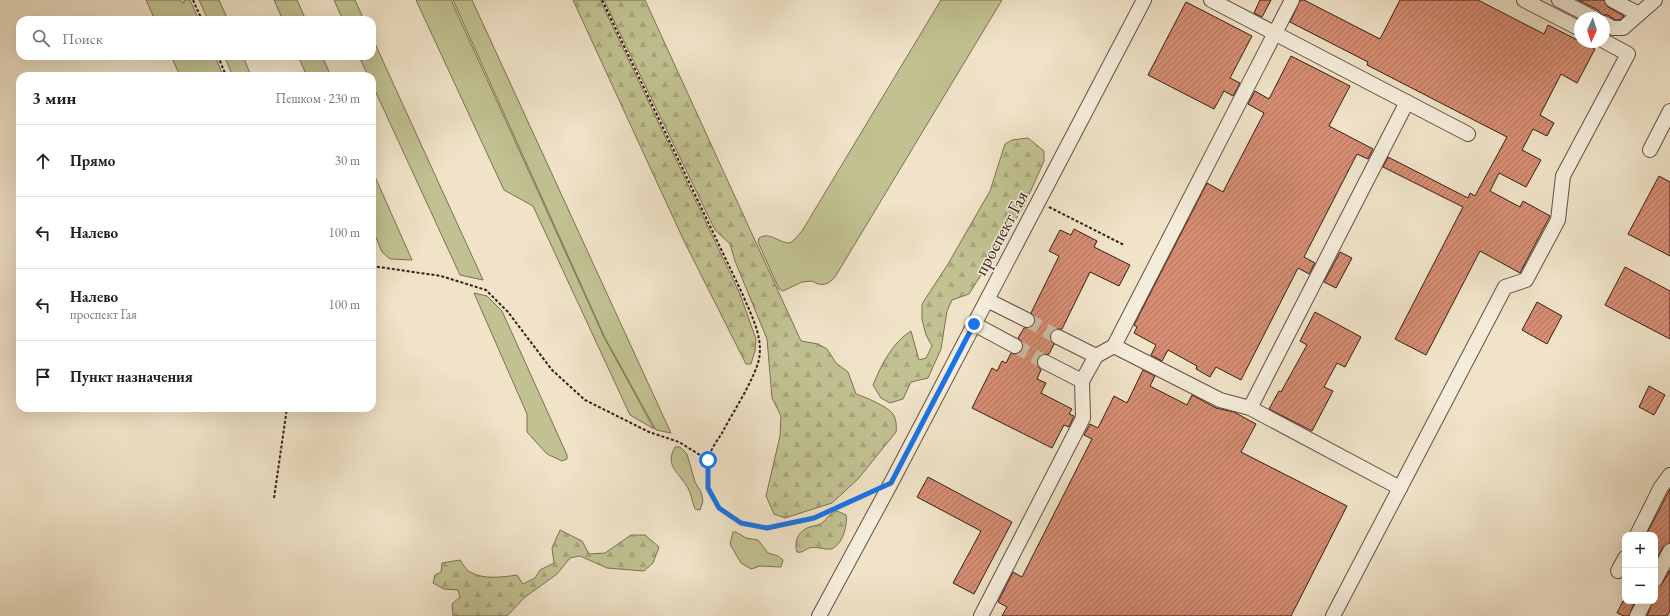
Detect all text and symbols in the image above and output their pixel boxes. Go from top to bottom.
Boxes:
north arrow [1574,12,1610,48]
search box [16,16,376,60]
icon: search [30,27,52,49]
text: Поиск [62,29,103,48]
text: 3 мин [32,87,76,109]
text: Пешком · 230 m [276,90,360,107]
icon: ahead [32,150,54,172]
text: Прямо [70,151,115,170]
text: 30 m [335,152,360,169]
street label: проспект Гая [969,186,1032,279]
icon: left [32,222,54,244]
text: Налево [70,223,118,242]
text: 100 m [329,224,360,241]
text: Налево [70,287,118,306]
icon: left [32,294,54,316]
text: 100 m [329,296,360,313]
text: проспект Гая [70,306,137,323]
route end [965,315,983,333]
icon: arrive [32,366,54,388]
text: Пункт назначения [70,367,193,386]
route start [699,451,717,469]
map controls [1622,532,1658,604]
button: + [1622,532,1658,568]
button: − [1622,568,1658,604]

